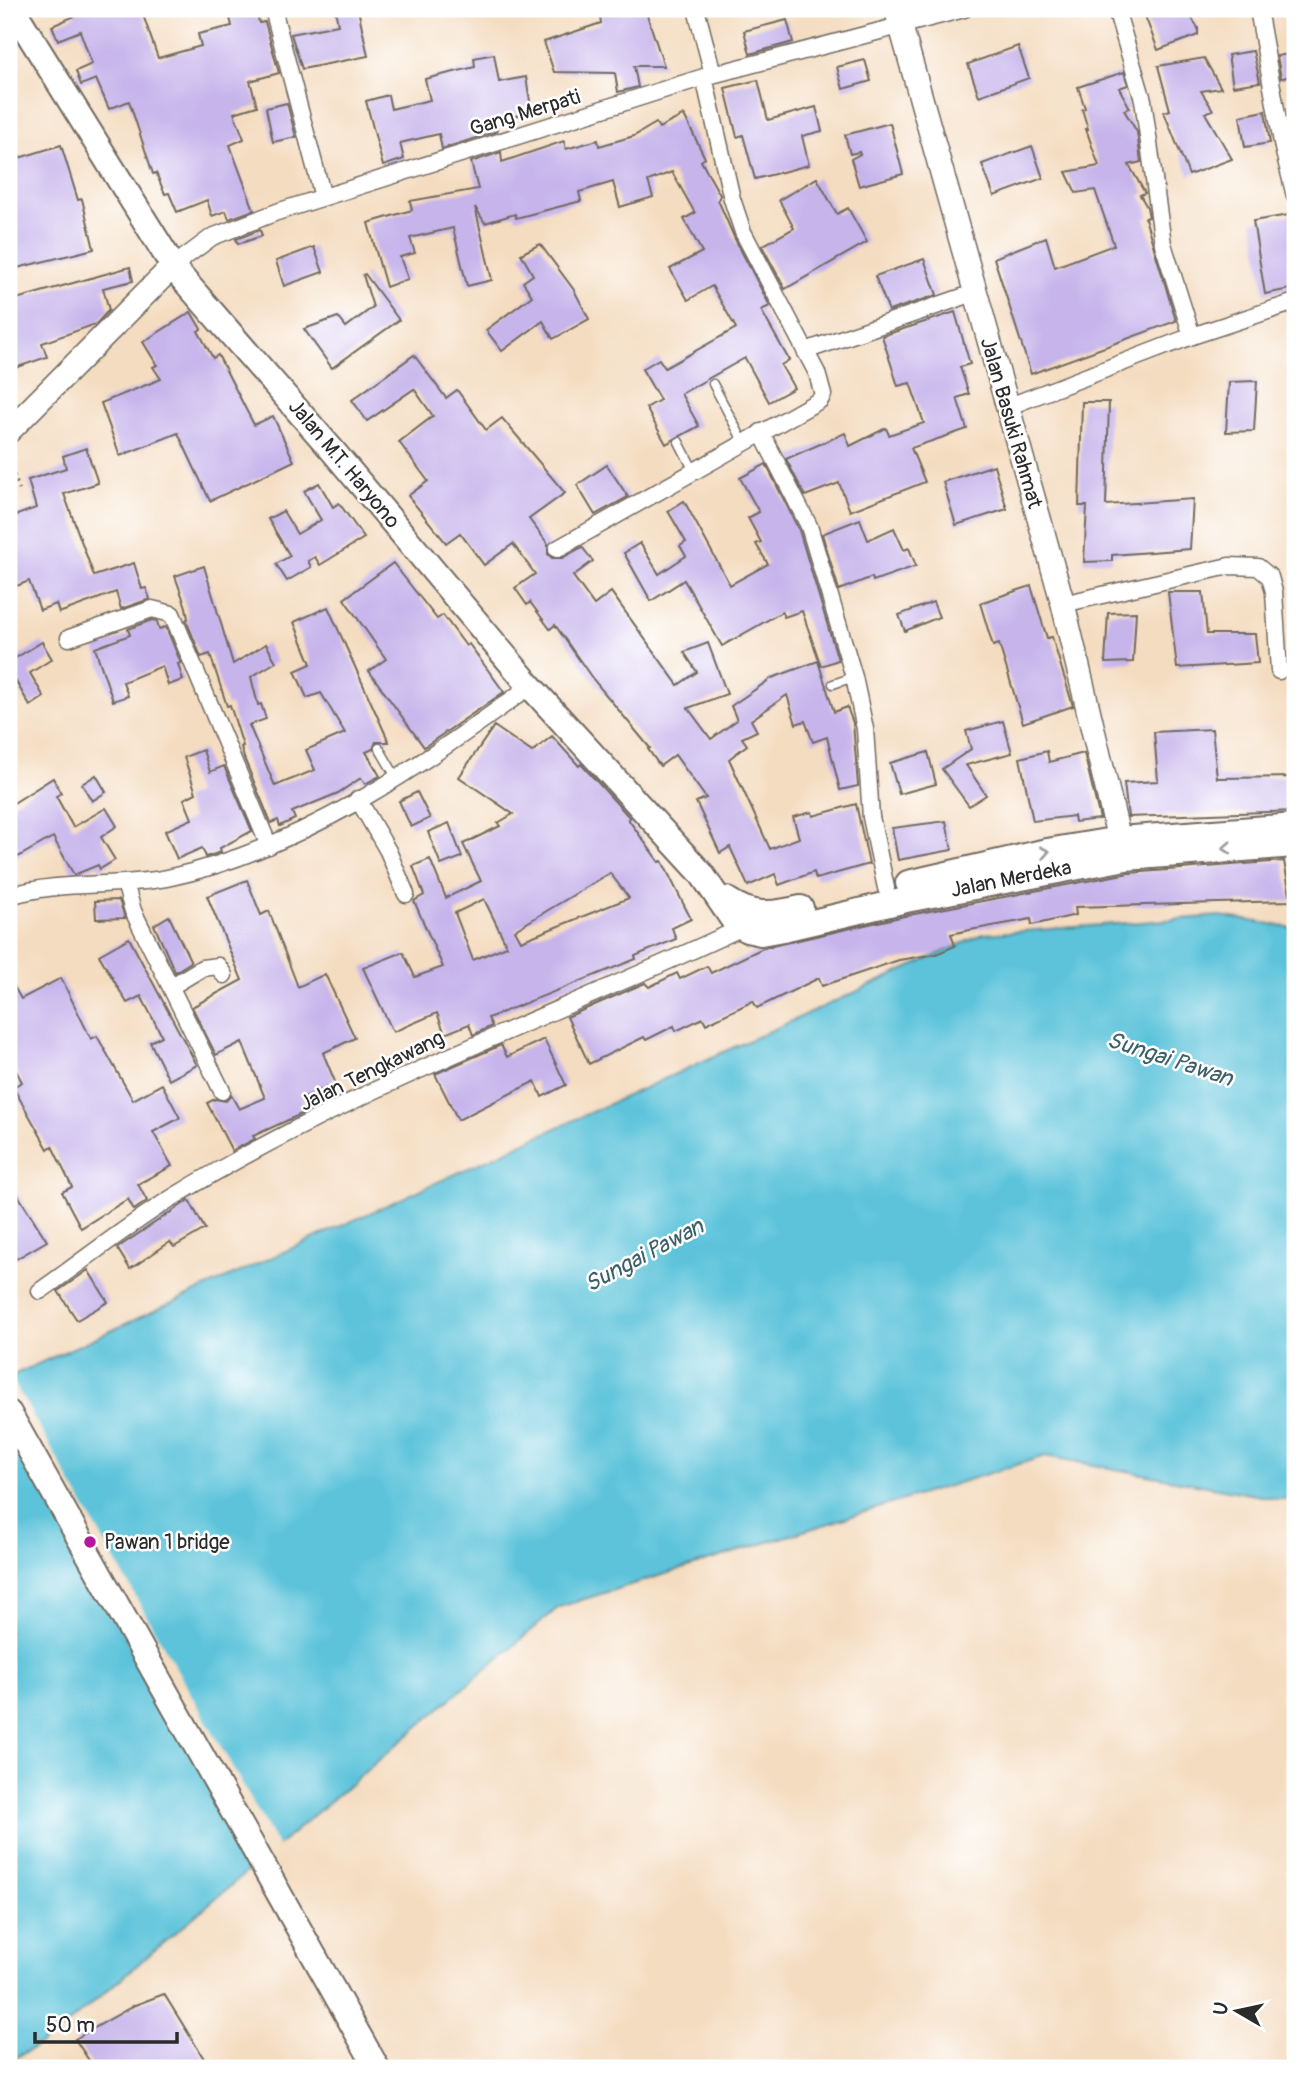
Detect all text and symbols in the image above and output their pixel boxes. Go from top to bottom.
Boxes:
street label: Gang Merpati [466,83,584,143]
street label: Jalan Basuki Rahmat [974,334,1048,512]
street label: Jalan M.T. Haryono [282,394,406,534]
one-way arrow [1221,841,1232,856]
one-way arrow [1039,845,1051,860]
street label: Jalan Merdeka [948,854,1074,904]
street label: Jalan Tengkawang [295,1024,449,1118]
water label: Sungai Pawan [1104,1025,1237,1093]
water label: Sungai Pawan [580,1211,709,1298]
place label: Pawan 1 bridge [104,1529,230,1556]
marker: Pawan 1 bridge [82,1534,98,1550]
north arrow [1202,1976,1272,2046]
scale bar [35,2000,177,2044]
text: U [1208,2000,1234,2017]
text: 50 m [46,2012,95,2039]

